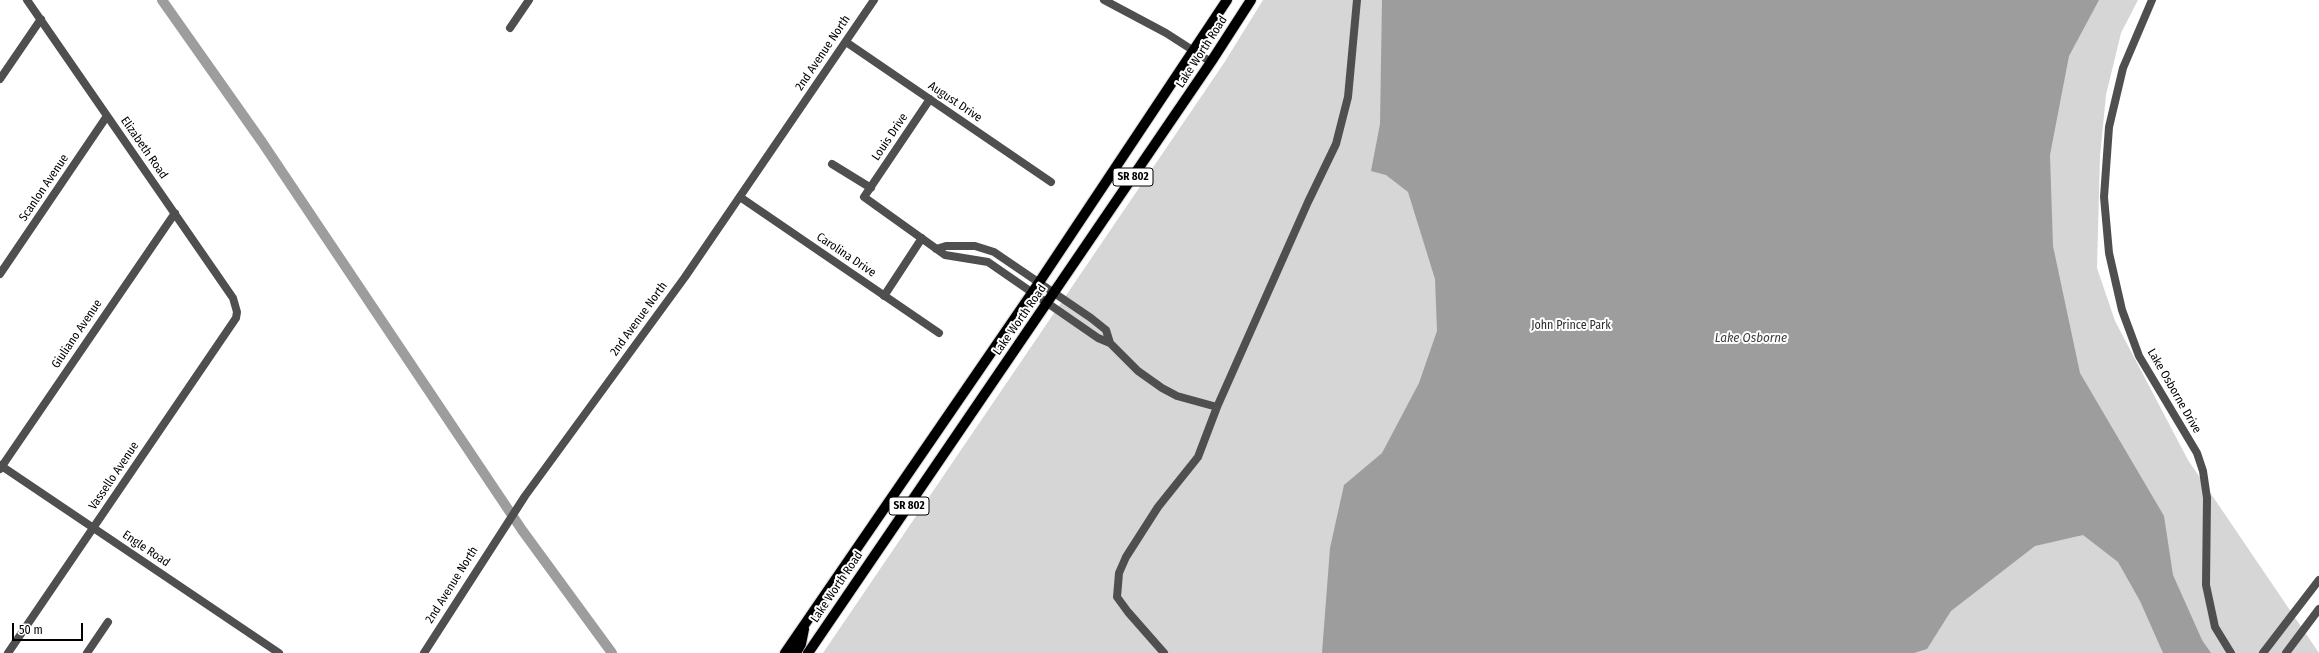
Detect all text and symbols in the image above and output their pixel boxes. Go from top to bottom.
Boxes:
street label: 2nd Avenue North [792,13,854,93]
street label: Lake Worth Road [1173,13,1231,91]
street label: August Drive [925,79,985,125]
street label: Louis Drive [869,111,911,163]
street label: Elizabeth Road [117,114,171,182]
street label: Scanlon Avenue [16,152,72,224]
road number: SR 802 [1113,168,1153,186]
street label: Carolina Drive [814,230,878,280]
street label: 2nd Avenue North [607,279,671,359]
street label: Lake Worth Road [990,282,1050,358]
street label: Giuliano Avenue [49,297,105,371]
park label: John Prince Park [1531,319,1611,333]
water label: Lake Osborne [1715,330,1787,346]
street label: Lake Osborne Drive [2144,346,2204,436]
street label: Vassello Avenue [86,439,142,513]
road number: SR 802 [889,497,929,515]
street label: Engle Road [120,528,172,570]
street label: 2nd Avenue North [423,544,481,626]
street label: Lake Worth Road [808,549,866,625]
scale bar [14,615,85,641]
text: 50 m [19,623,43,637]

